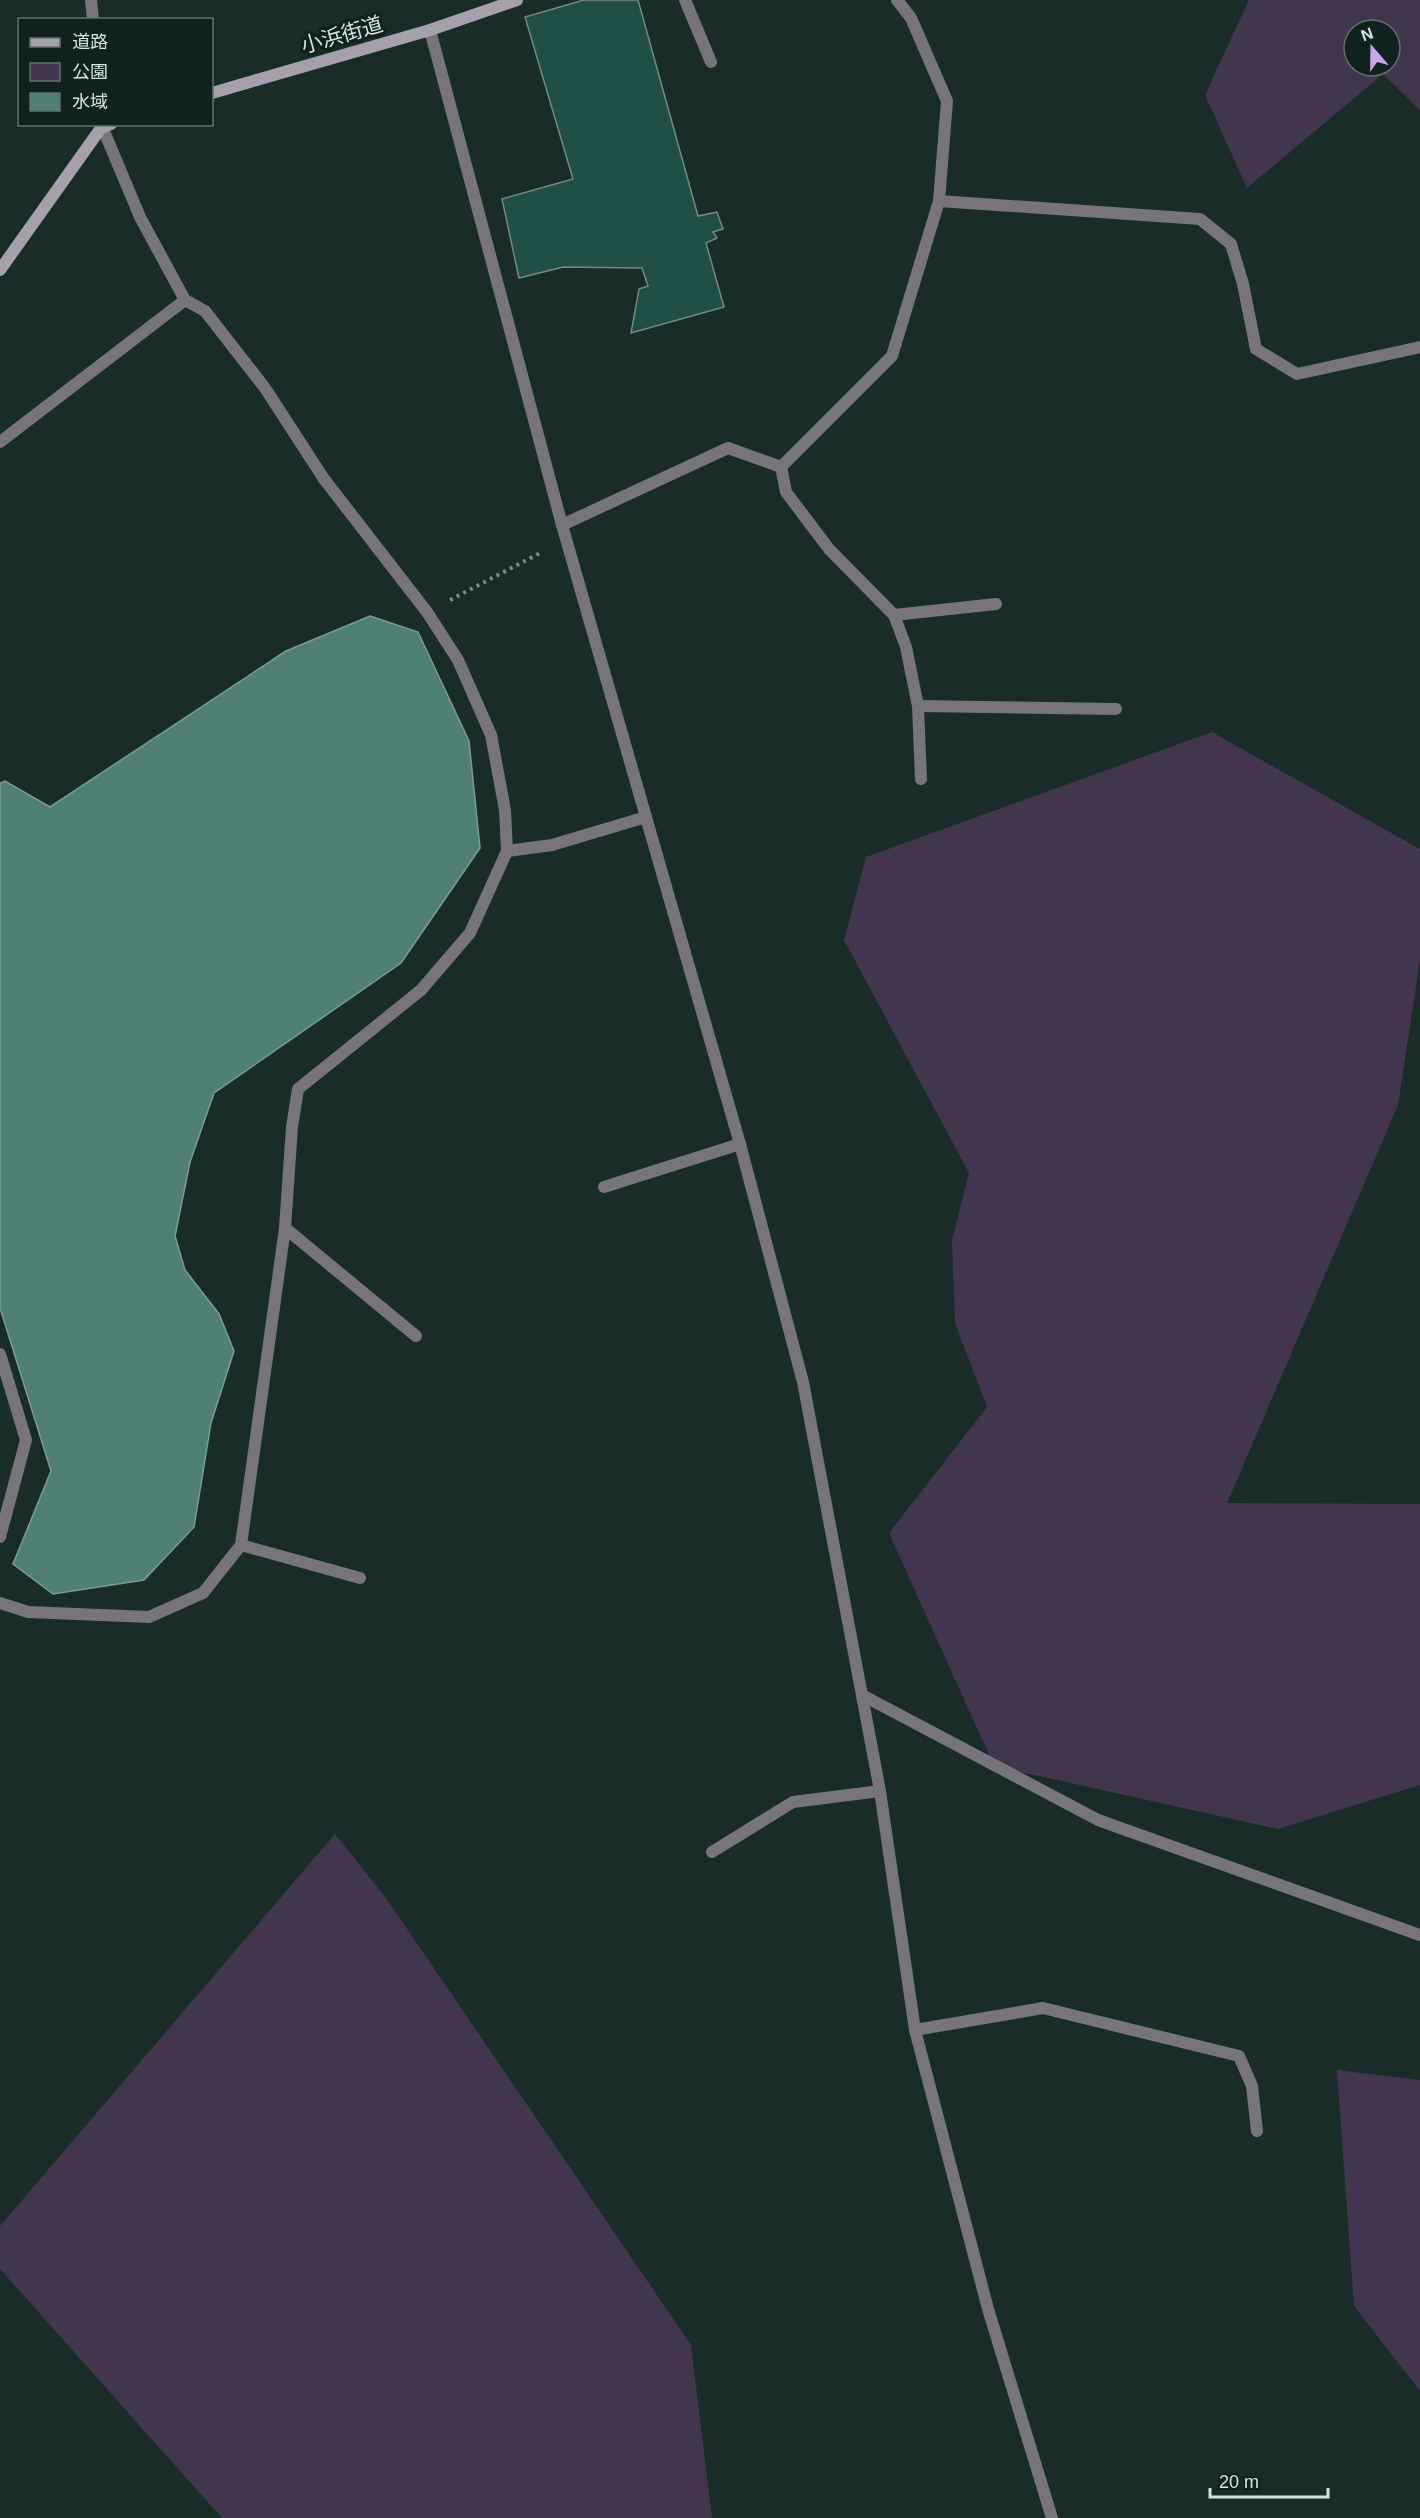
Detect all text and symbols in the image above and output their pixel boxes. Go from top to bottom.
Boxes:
street label: 小浜街道 [298,12,385,57]
legend [18,18,213,126]
north arrow [1342,18,1402,78]
text: N [1359,24,1375,44]
text: 道路 [72,32,108,52]
text: 公園 [72,62,108,82]
text: 水域 [72,92,108,112]
scale bar [1210,2461,1328,2499]
text: 20 m [1219,2472,1259,2492]

